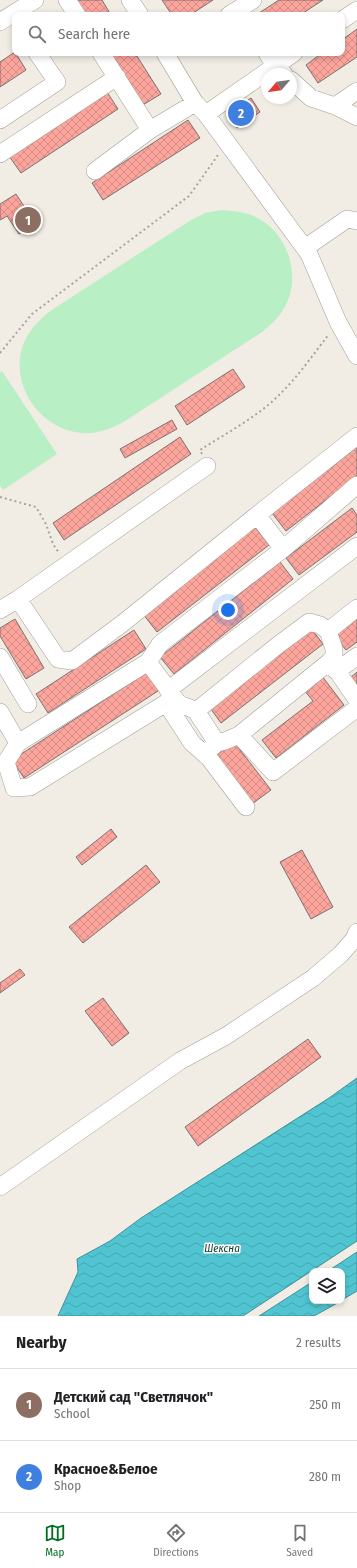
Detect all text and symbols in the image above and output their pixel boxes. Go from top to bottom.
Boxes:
search box [12,12,345,56]
icon: search [26,23,48,45]
text: Search here [58,25,130,43]
north arrow [261,68,297,104]
pin: 2 [228,98,254,128]
pin: 1 [15,205,41,235]
your location [218,600,238,620]
water label: Шексна [204,1242,240,1255]
map controls [309,1268,345,1304]
button: layers [309,1268,345,1304]
text: Nearby [16,1332,67,1353]
text: 2 results [296,1335,341,1350]
text: Детский сад "Светлячок" [54,1388,213,1406]
text: 1 [26,1397,32,1412]
text: 250 m [309,1397,341,1412]
text: School [54,1406,90,1421]
text: Красное&Белое [54,1460,158,1478]
text: 2 [26,1469,32,1484]
text: 280 m [309,1469,341,1484]
text: Shop [54,1478,81,1493]
tab: Map [44,1522,66,1559]
tab: Directions [153,1522,199,1559]
tab: Saved [286,1522,313,1559]

